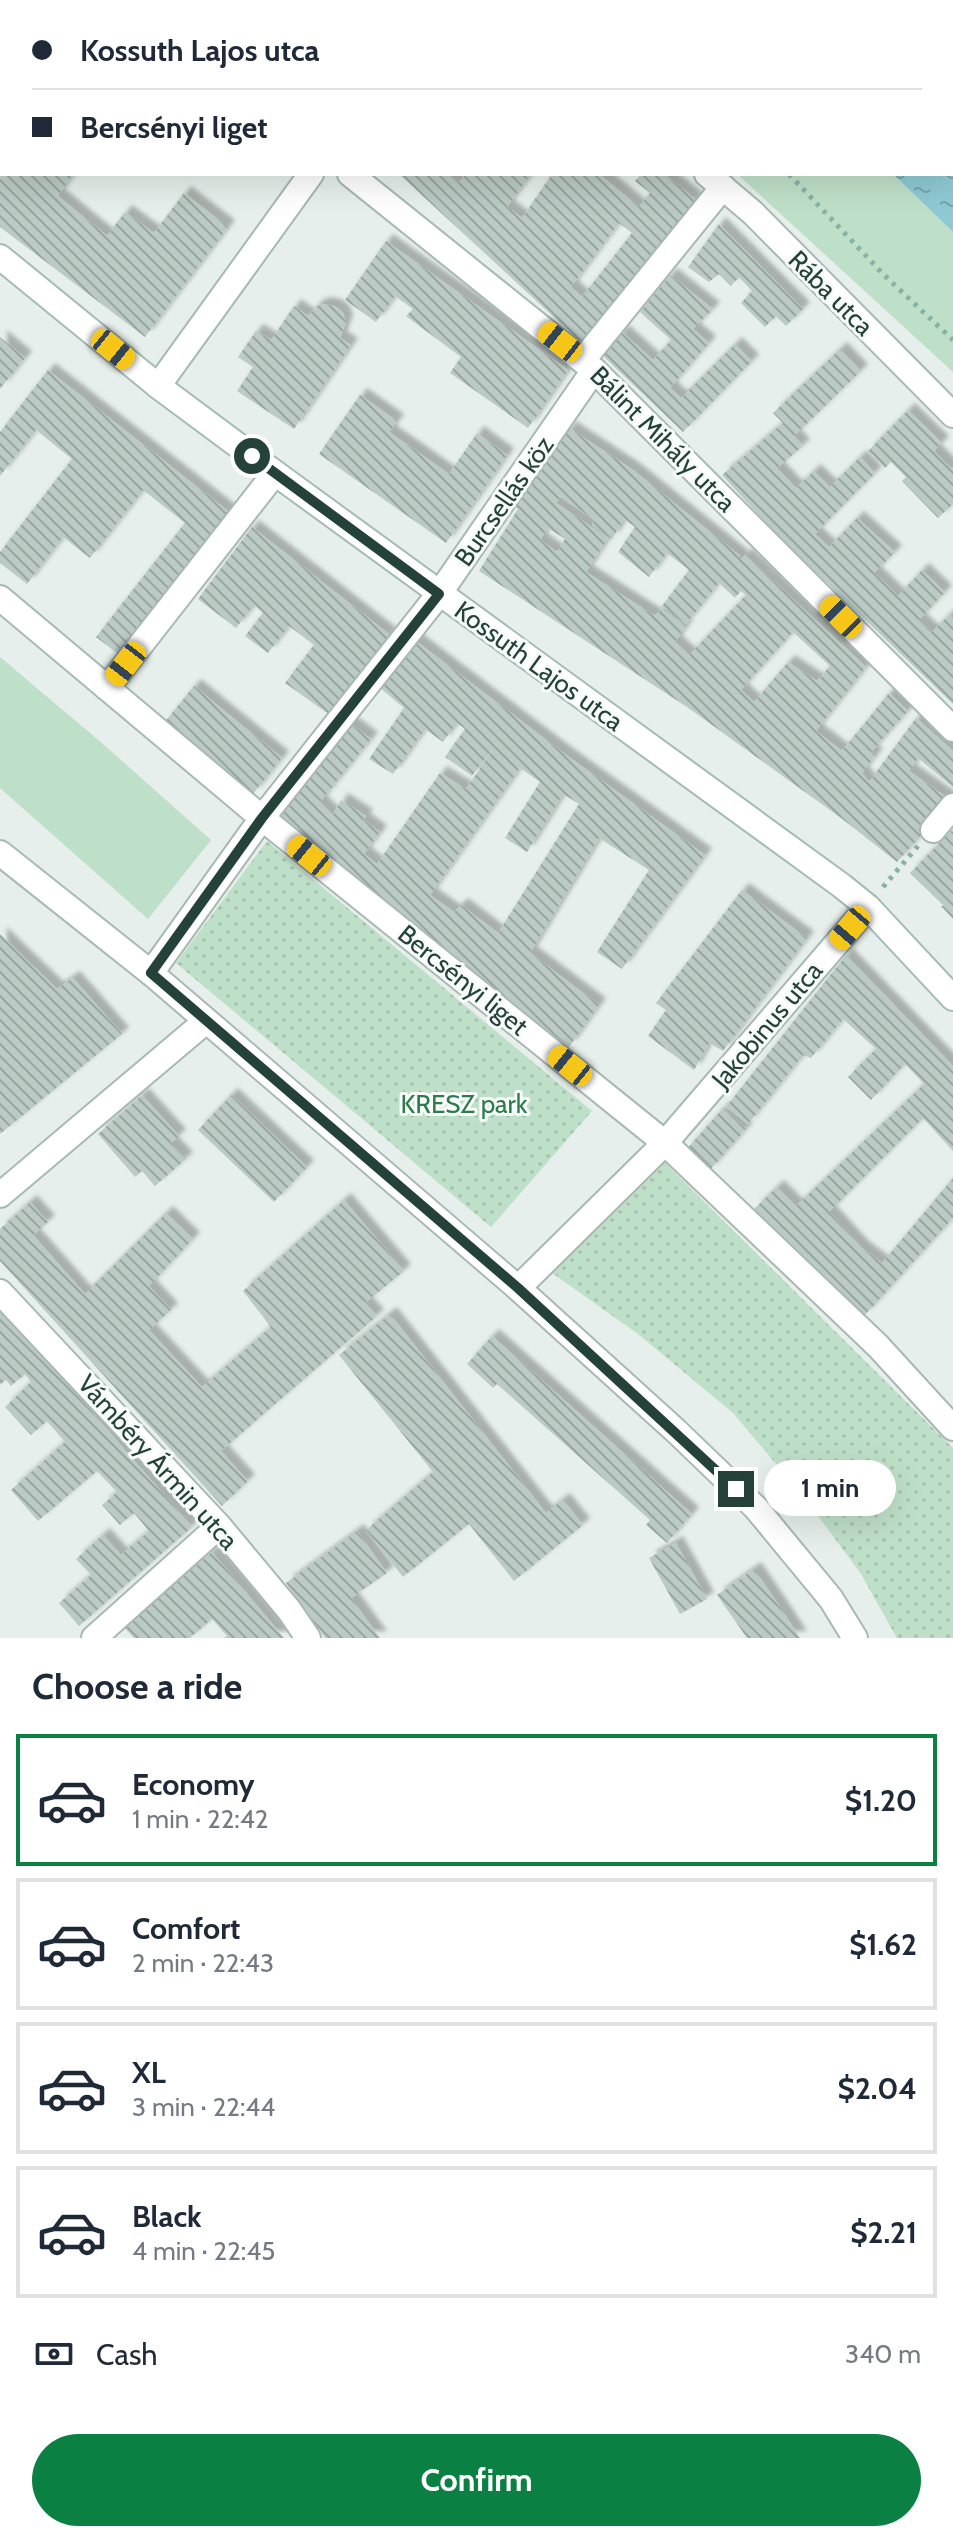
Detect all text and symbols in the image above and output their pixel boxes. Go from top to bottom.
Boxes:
text: Kossuth Lajos utca [80,32,320,69]
text: Bercsényi liget [80,109,268,146]
street label: Rába utca [782,244,881,343]
car [534,318,586,366]
car [87,325,139,373]
street label: Bálint Mihály utca [583,359,743,519]
street label: Burcsellás köz [447,430,561,572]
route start [234,438,270,474]
car [816,592,866,642]
street label: Kossuth Lajos utca [448,594,630,738]
car [102,638,150,690]
car [283,832,335,880]
car [825,902,875,954]
street label: Bercsényi liget [392,918,535,1042]
street label: Jakobinus utca [704,955,830,1096]
car [544,1042,596,1090]
park label: KRESZ park [401,1088,528,1120]
street label: Vámbéry Ármin utca [71,1368,245,1557]
callout: 1 min [764,1461,896,1517]
route end [718,1471,754,1507]
text: 1 min [801,1472,859,1504]
text: Choose a ride [32,1664,242,1708]
icon: car [36,1764,108,1836]
text: Economy [132,1766,255,1803]
text: $1.20 [845,1782,917,1819]
text: 1 min · 22:42 [132,1803,268,1835]
icon: car [36,1908,108,1980]
text: Comfort [132,1910,240,1947]
text: $1.62 [849,1926,917,1963]
text: 2 min · 22:43 [132,1947,274,1979]
icon: car [36,2052,108,2124]
text: XL [132,2054,166,2091]
text: $2.04 [838,2070,917,2107]
text: 3 min · 22:44 [132,2091,275,2123]
icon: car [36,2196,108,2268]
text: Black [132,2198,202,2235]
text: $2.21 [850,2214,917,2251]
text: 4 min · 22:45 [132,2235,275,2267]
icon: cash [32,2332,76,2376]
text: Cash [96,2336,158,2373]
text: 340 m [845,2338,921,2370]
button: Confirm [32,2434,921,2526]

